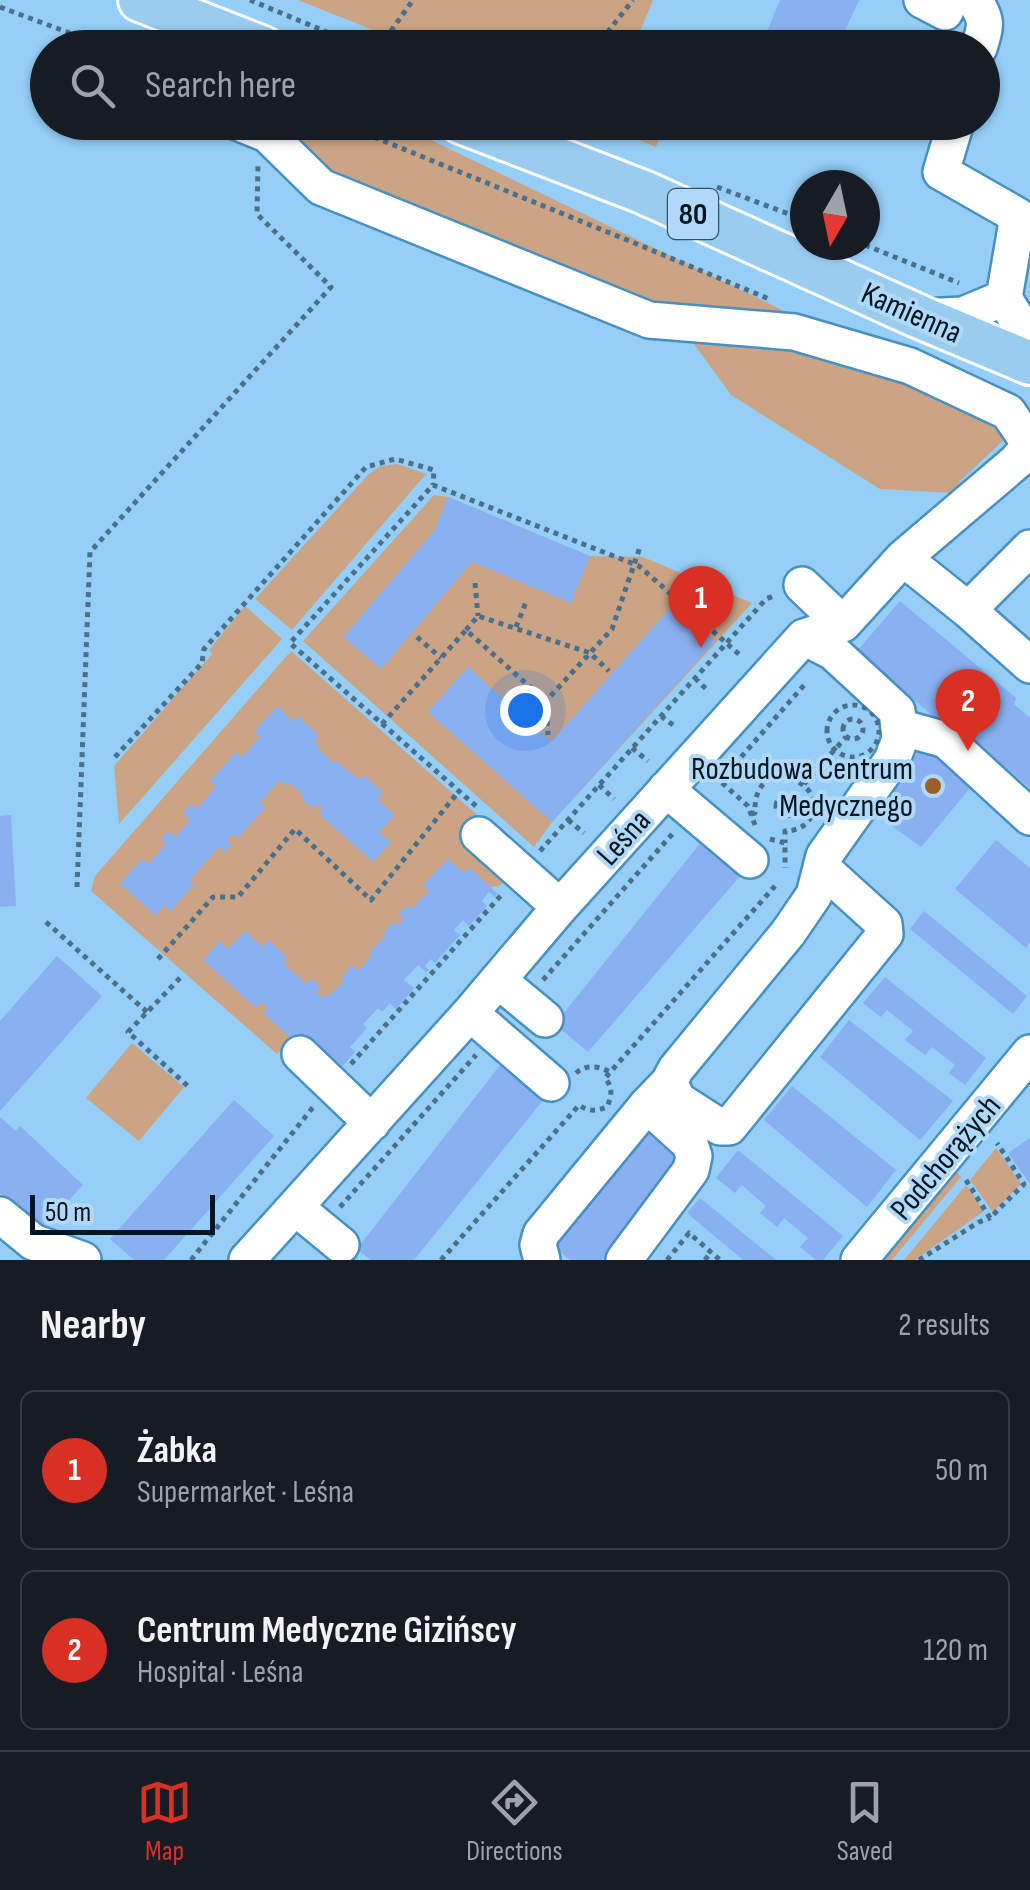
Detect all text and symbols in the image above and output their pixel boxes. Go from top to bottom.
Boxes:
search box [30,30,1000,140]
icon: search [65,58,120,113]
text: Search here [145,63,296,108]
north arrow [790,170,880,260]
road number: 80 [668,189,718,239]
street label: Kamienna [855,274,968,353]
pin: 1 [668,566,734,648]
pin: 2 [936,668,1000,751]
your location [500,685,551,736]
place label: Rozbudowa Centrum Medycznego [691,750,913,826]
marker: Rozbudowa Centrum Medycznego [922,775,944,797]
street label: Leśna [589,802,659,874]
street label: Podchorążych [883,1088,1010,1228]
scale bar [30,1190,215,1234]
text: 50 m [45,1196,91,1229]
text: Nearby [40,1300,146,1351]
text: 2 results [898,1306,990,1345]
text: Żabka [137,1428,217,1473]
text: 1 [68,1451,81,1490]
text: 50 m [935,1451,988,1490]
text: Supermarket · Leśna [137,1473,354,1512]
text: Centrum Medyczne Gizińscy [137,1608,517,1653]
text: 2 [67,1631,82,1670]
text: 120 m [923,1631,988,1670]
text: Hospital · Leśna [137,1653,304,1692]
tab: Map [137,1775,192,1868]
tab: Directions [466,1775,563,1868]
tab: Saved [837,1775,893,1868]

